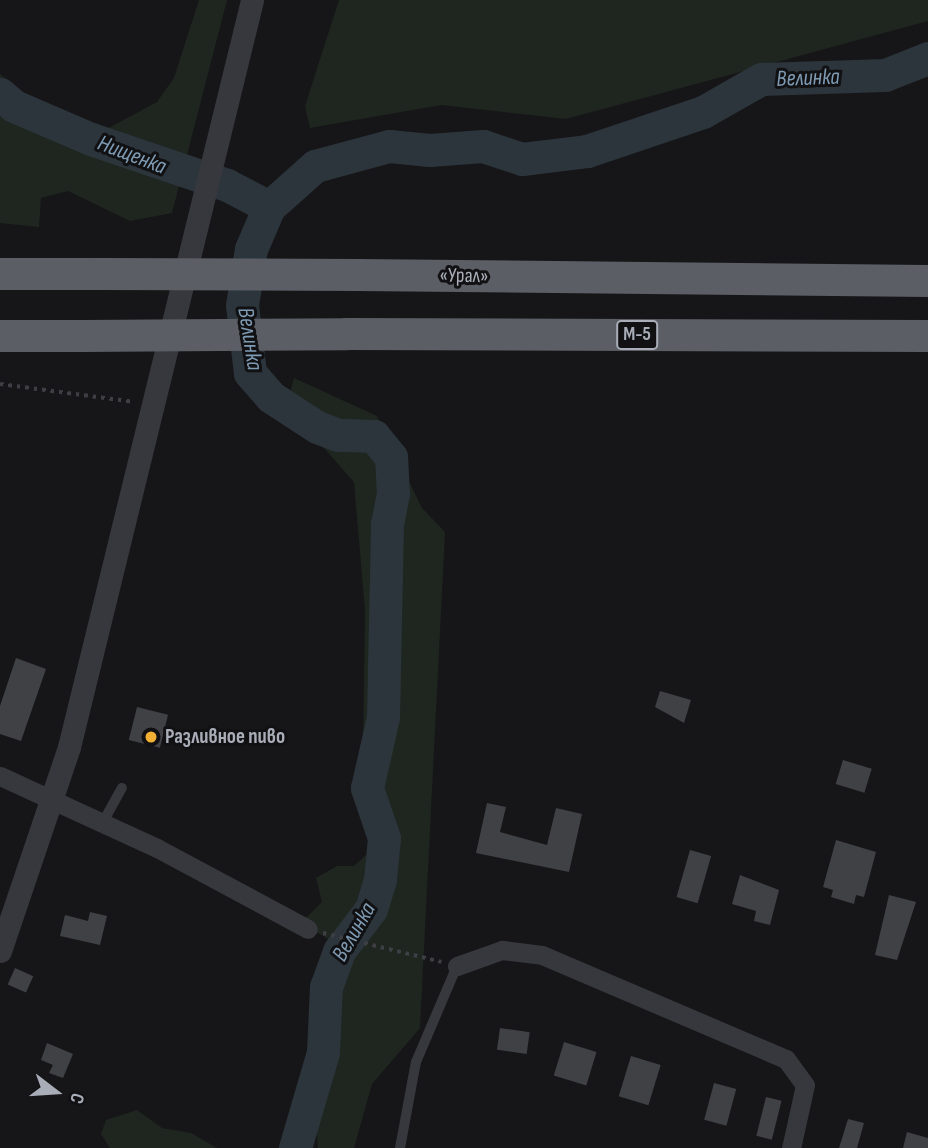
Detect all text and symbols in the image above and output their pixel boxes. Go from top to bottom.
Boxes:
water label: Велинка [776,63,840,93]
water label: Нищенка [94,129,170,181]
street label: «Урал» [439,263,489,289]
water label: Велинка [231,306,269,372]
road number: М-5 [616,320,658,350]
place label: Разливное пиво [165,724,285,750]
marker: Разливное пиво [143,729,159,745]
water label: Велинка [326,898,382,966]
north arrow [21,1057,91,1127]
text: С [64,1090,89,1106]

